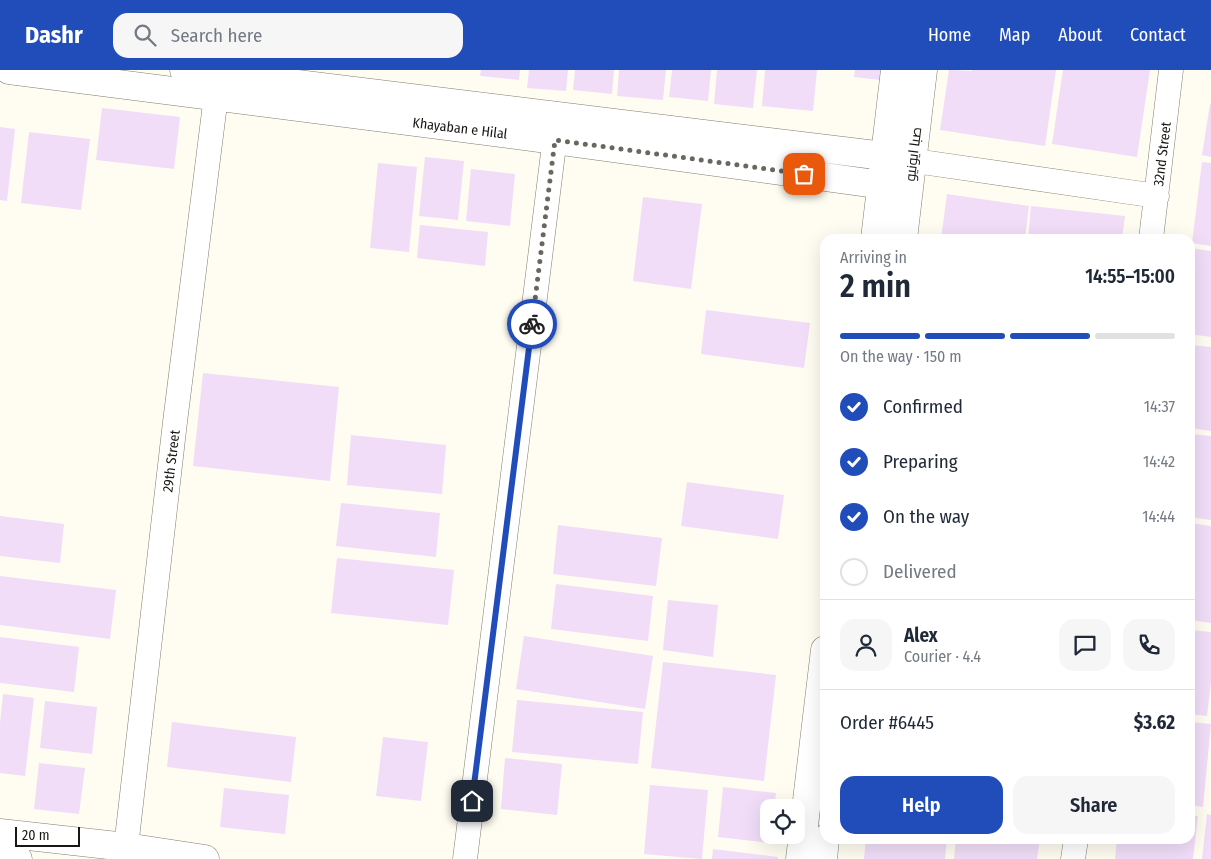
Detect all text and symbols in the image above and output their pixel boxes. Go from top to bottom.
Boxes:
search box [113,13,463,58]
text: Dashr [25,21,83,49]
icon: search [131,21,159,49]
text: Search here [171,24,262,47]
text: Home [928,24,971,46]
text: Map [999,24,1030,46]
text: About [1058,24,1102,46]
text: Contact [1130,24,1186,46]
street label: Khayaban e Hilal [412,114,509,143]
street label: 32nd Street [1150,120,1175,187]
street label: صبا ایونیو [902,126,925,182]
pin [783,153,825,195]
icon: bag [790,160,818,188]
text: Arriving in [840,248,907,267]
text: 14:55–15:00 [1085,265,1175,288]
text: 2 min [840,267,911,305]
courier [507,299,557,349]
icon: bike [518,310,546,338]
text: On the way · 150 m [840,347,961,366]
icon: check [840,393,868,421]
text: Confirmed [883,395,963,418]
text: 14:37 [1144,397,1175,416]
street label: 29th Street [159,429,184,493]
icon: check [840,448,868,476]
text: Preparing [883,450,958,473]
text: 14:42 [1143,452,1175,471]
icon: check [840,503,868,531]
text: On the way [883,505,969,528]
text: 14:44 [1142,507,1175,526]
text: Delivered [883,560,957,583]
button: person [840,619,892,671]
button: chat [1059,619,1111,671]
button: phone [1123,619,1175,671]
text: Alex [904,624,938,647]
text: Courier · 4.4 [904,647,981,666]
text: Order #6445 [840,711,934,734]
text: $3.62 [1134,711,1175,734]
button: Help [840,776,1003,834]
button: Share [1013,776,1175,834]
pin [451,780,493,822]
icon: home [458,787,486,815]
map controls [760,799,805,844]
button: locate [760,799,805,844]
scale bar [15,824,80,847]
text: 20 m [22,827,50,844]

